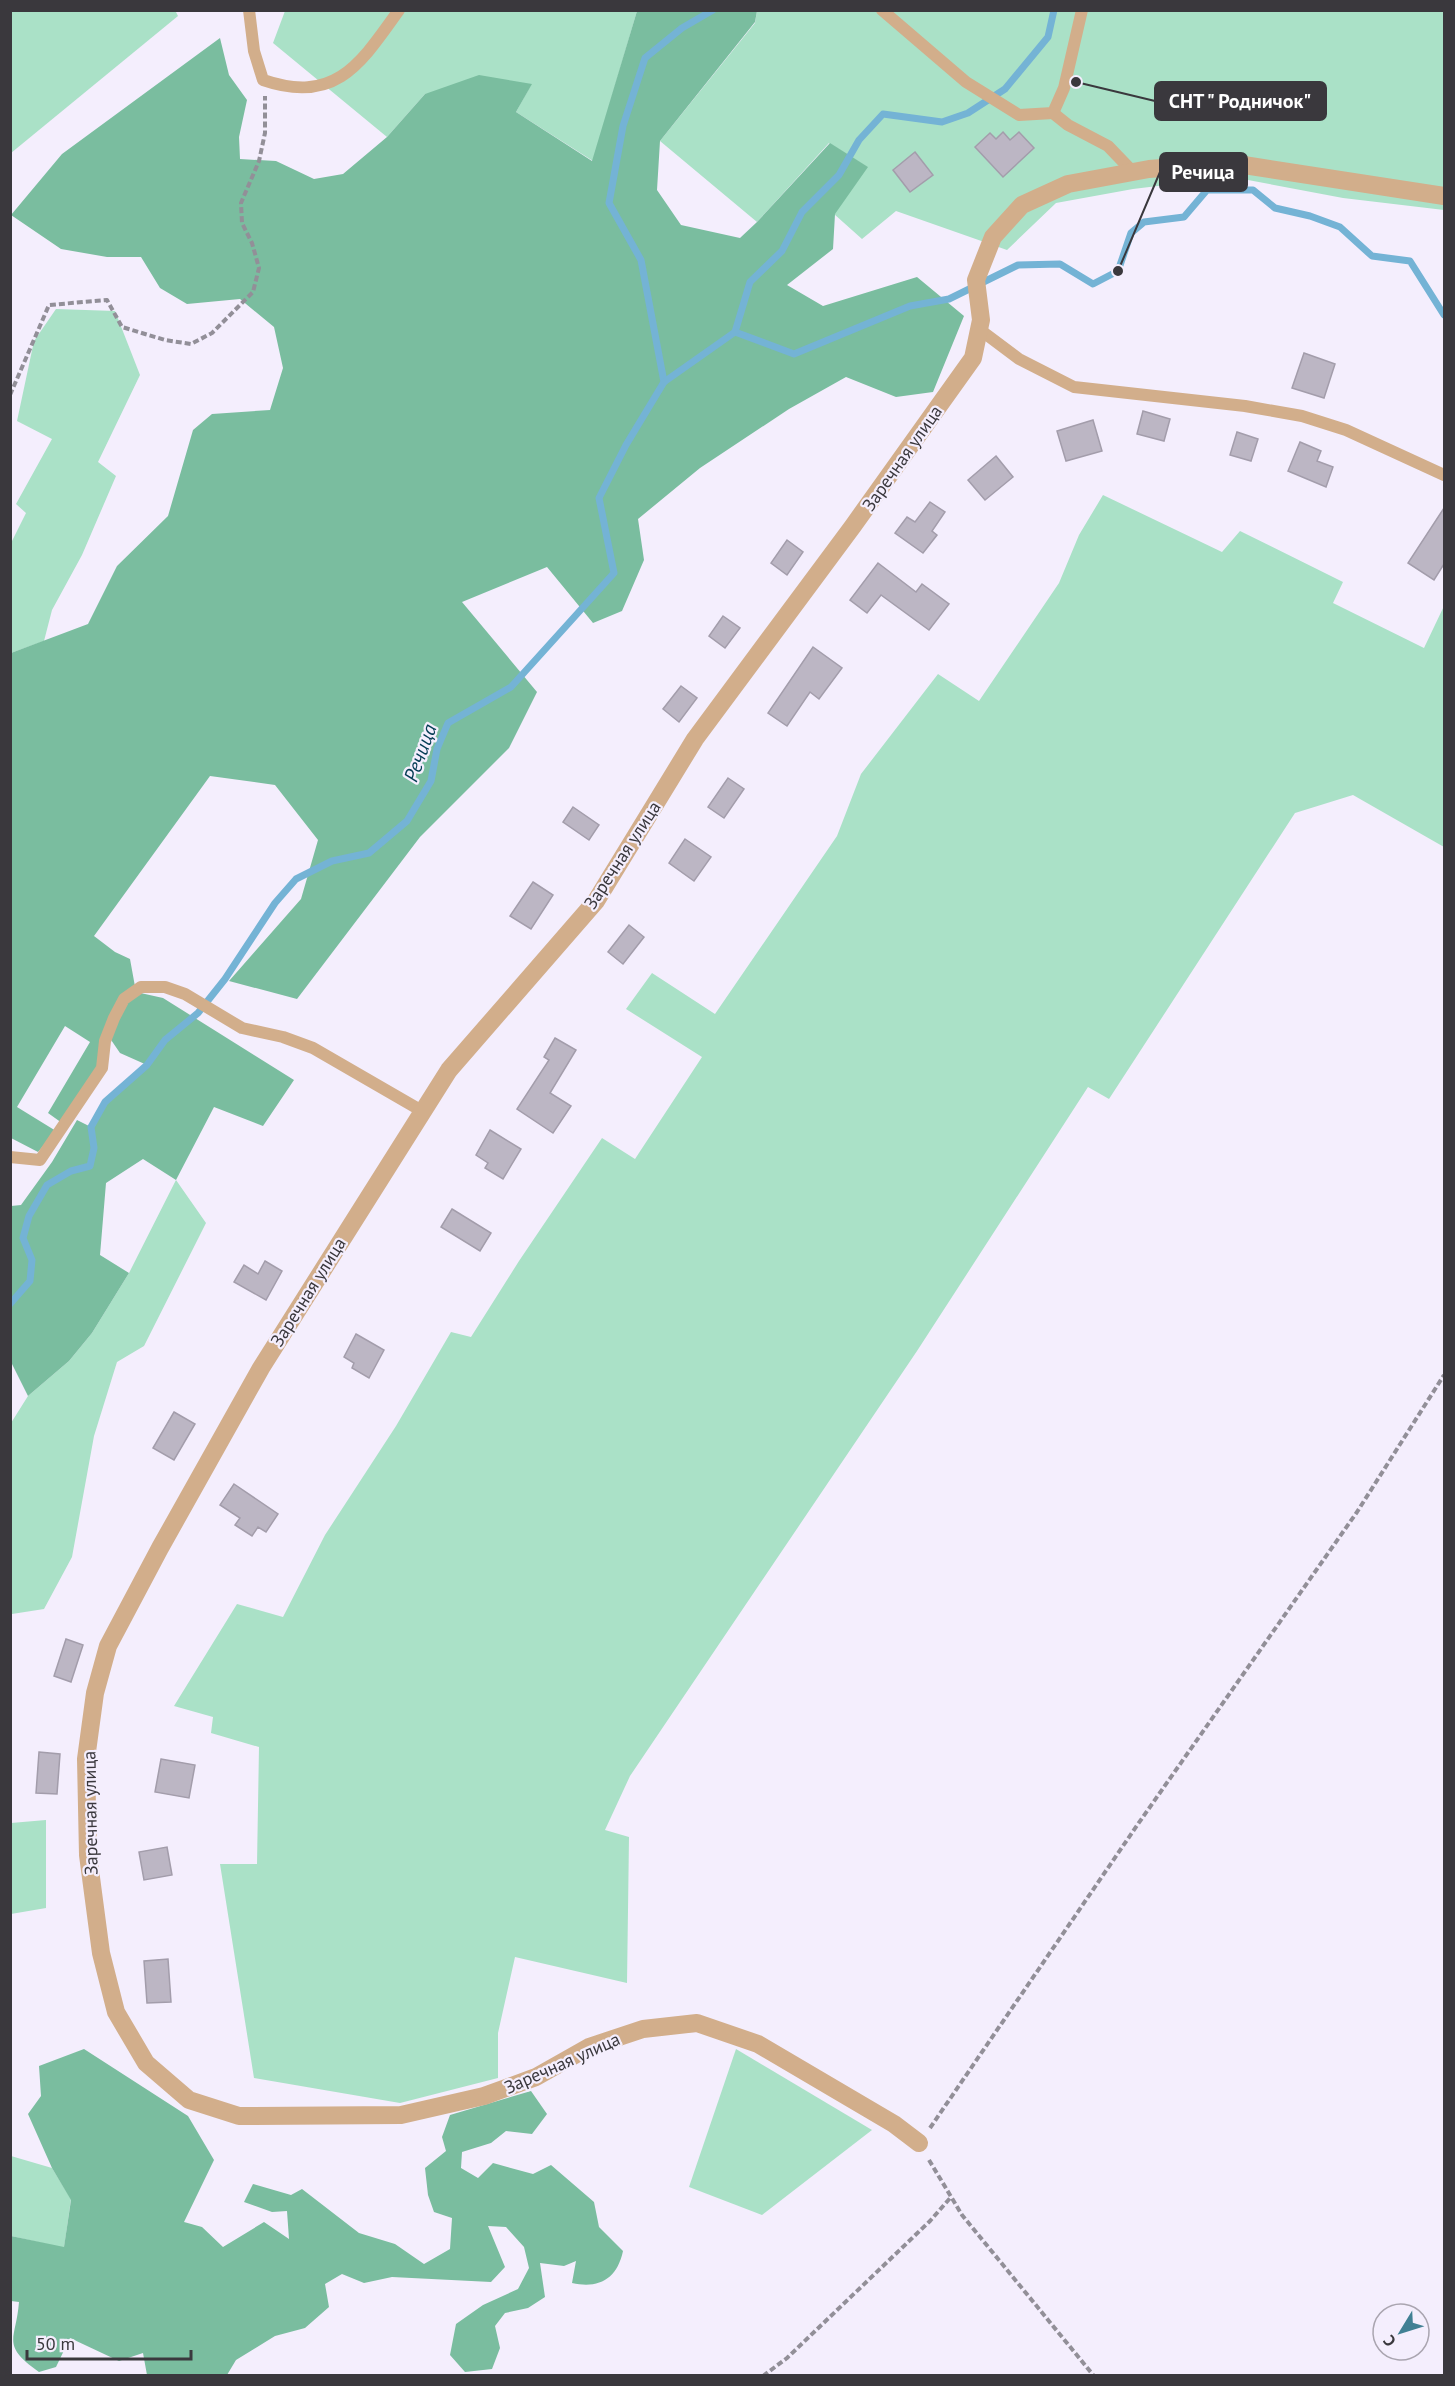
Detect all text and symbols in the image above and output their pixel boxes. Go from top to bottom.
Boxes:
callout: СНТ " Родничок" [1155,82,1326,120]
text: СНТ " Родничок" [1169,88,1311,114]
callout: Речица [1160,153,1247,191]
text: Речица [1172,159,1235,185]
street label: Заречная улица [857,401,947,515]
water label: Речица [398,720,442,785]
street label: Заречная улица [579,797,665,913]
street label: Заречная улица [265,1233,351,1351]
street label: Заречная улица [77,1751,103,1875]
street label: Заречная улица [501,2027,623,2099]
north arrow [1371,2302,1431,2362]
scale bar [27,2323,190,2361]
text: 50 m [36,2332,75,2355]
text: С [1379,2332,1400,2351]

